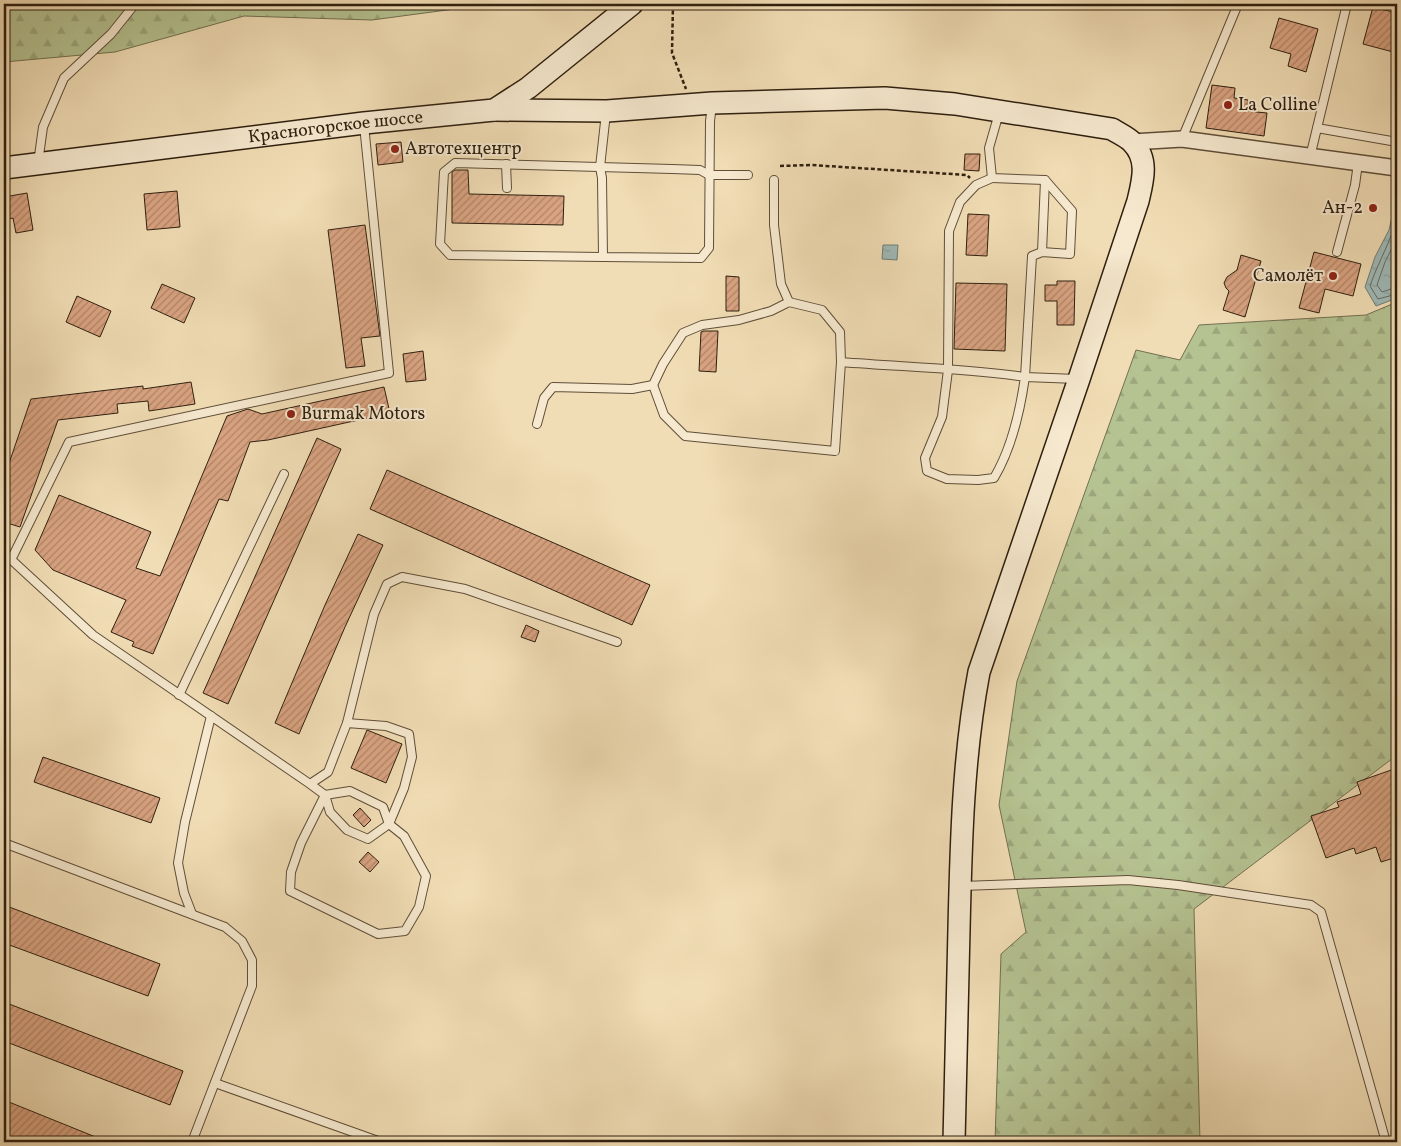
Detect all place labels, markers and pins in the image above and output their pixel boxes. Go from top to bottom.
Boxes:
place label: La Colline [1238,93,1317,118]
marker: La Colline [1222,99,1234,111]
place label: Автотехцентр [405,137,522,162]
marker: Автотехцентр [389,143,401,155]
place label: Ан-2 [1322,196,1363,221]
marker: Ан-2 [1367,202,1379,214]
place label: Самолёт [1253,264,1323,289]
marker: Самолёт [1327,270,1339,282]
place label: Burmak Motors [301,402,425,427]
marker: Burmak Motors [285,408,297,420]

